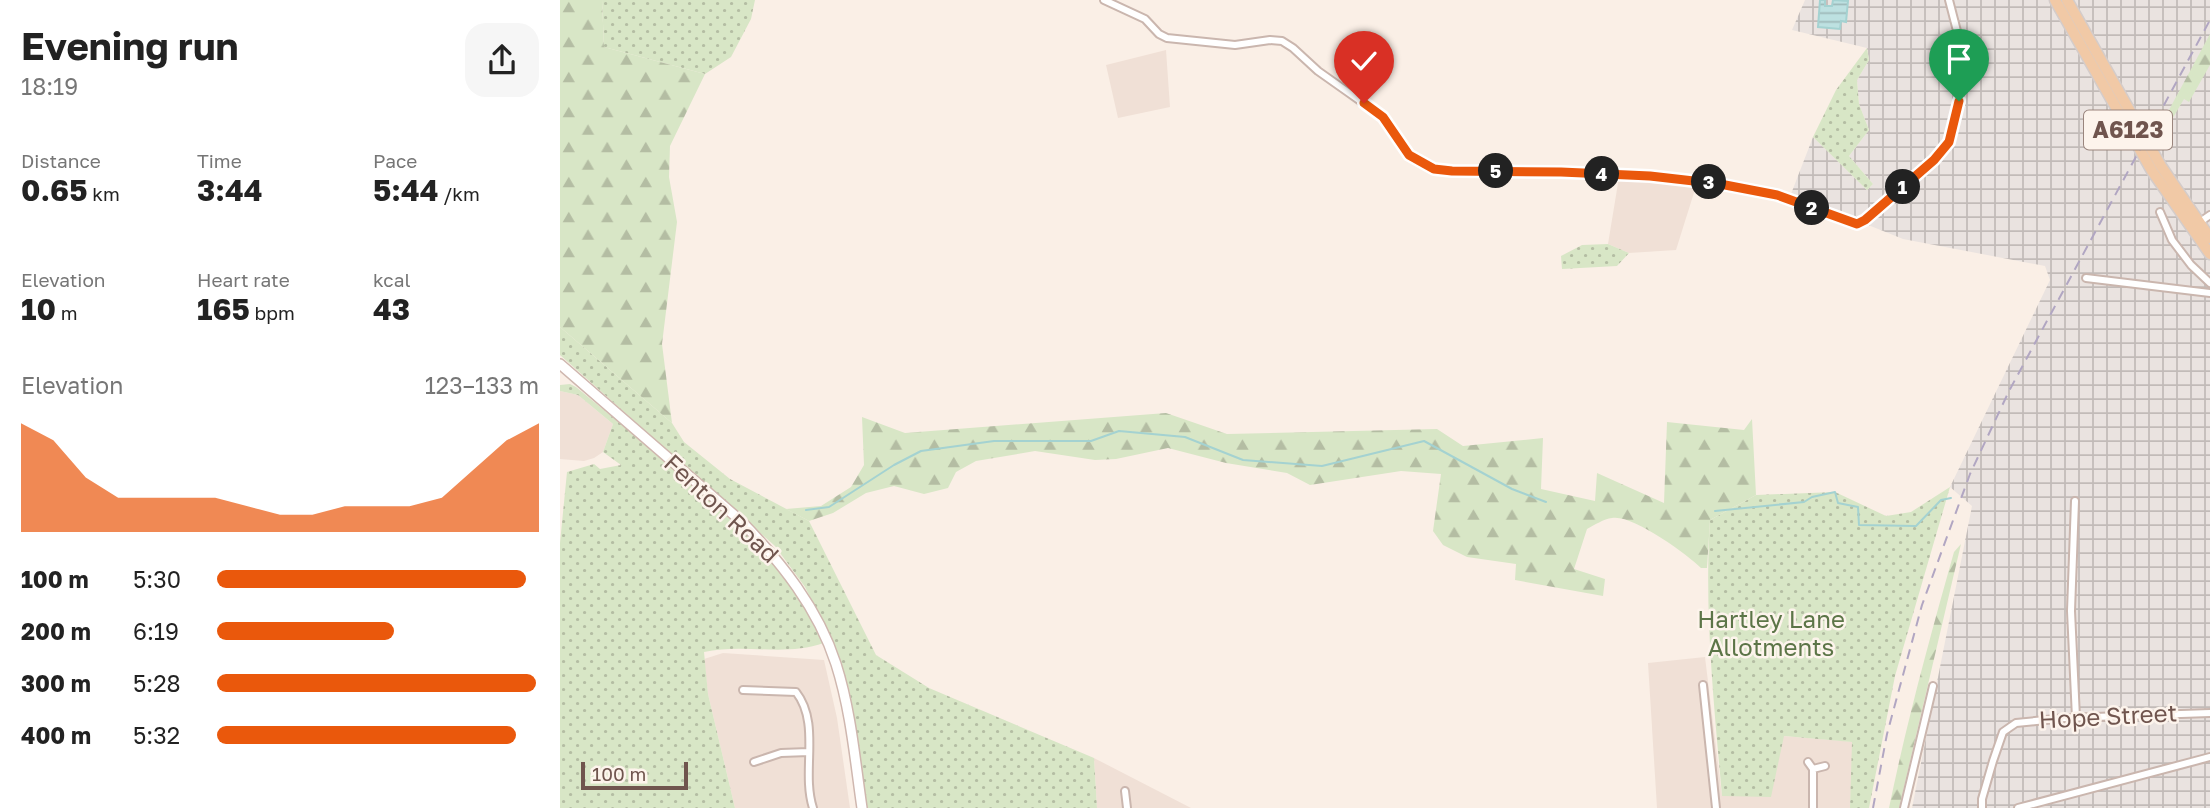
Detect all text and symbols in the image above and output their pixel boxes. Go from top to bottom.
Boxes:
text: Evening run [21,23,239,68]
button: share [465,23,539,97]
pin [1929,29,1989,101]
pin [1334,31,1394,103]
icon: arrive [1940,40,1978,78]
icon: check [1345,42,1383,80]
text: 18:19 [21,72,78,100]
road number: A6123 [2084,111,2172,150]
text: Distance [21,149,101,172]
text: Time [197,149,242,172]
text: Pace [373,149,417,172]
pin: 5 [1478,154,1514,188]
pin: 4 [1584,156,1620,192]
text: 5 [1490,159,1501,182]
text: 4 [1596,162,1607,185]
pin: 3 [1692,164,1726,200]
text: 3 [1703,170,1714,193]
pin: 1 [1886,170,1920,204]
text: 0.65 [21,172,87,208]
text: 3:44 [197,172,262,208]
text: 5:44 [373,172,438,208]
text: 1 [1898,175,1907,198]
text: km [87,182,120,205]
text: /km [438,182,480,205]
pin: 2 [1794,190,1830,226]
text: 2 [1806,196,1817,219]
text: Elevation [21,268,106,291]
text: Heart rate [197,268,290,291]
text: kcal [373,268,411,291]
text: 10 [21,291,56,327]
text: 165 [197,291,250,327]
text: 43 [373,291,410,327]
text: m [56,301,78,324]
text: bpm [250,301,295,324]
text: Elevation [21,371,123,399]
text: 123–133 m [425,371,539,399]
street label: Fenton Road [659,447,785,568]
text: 100 m [21,565,89,593]
text: 5:30 [133,565,181,593]
park label: Hartley Lane Allotments [1697,604,1845,661]
text: 200 m [21,617,91,645]
text: 6:19 [133,617,179,645]
text: 300 m [21,669,91,697]
text: 5:28 [133,669,181,697]
street label: Hope Street [2038,697,2178,734]
text: 400 m [21,721,91,749]
text: 5:32 [133,721,180,749]
scale bar [581,759,688,791]
text: 100 m [592,762,646,785]

